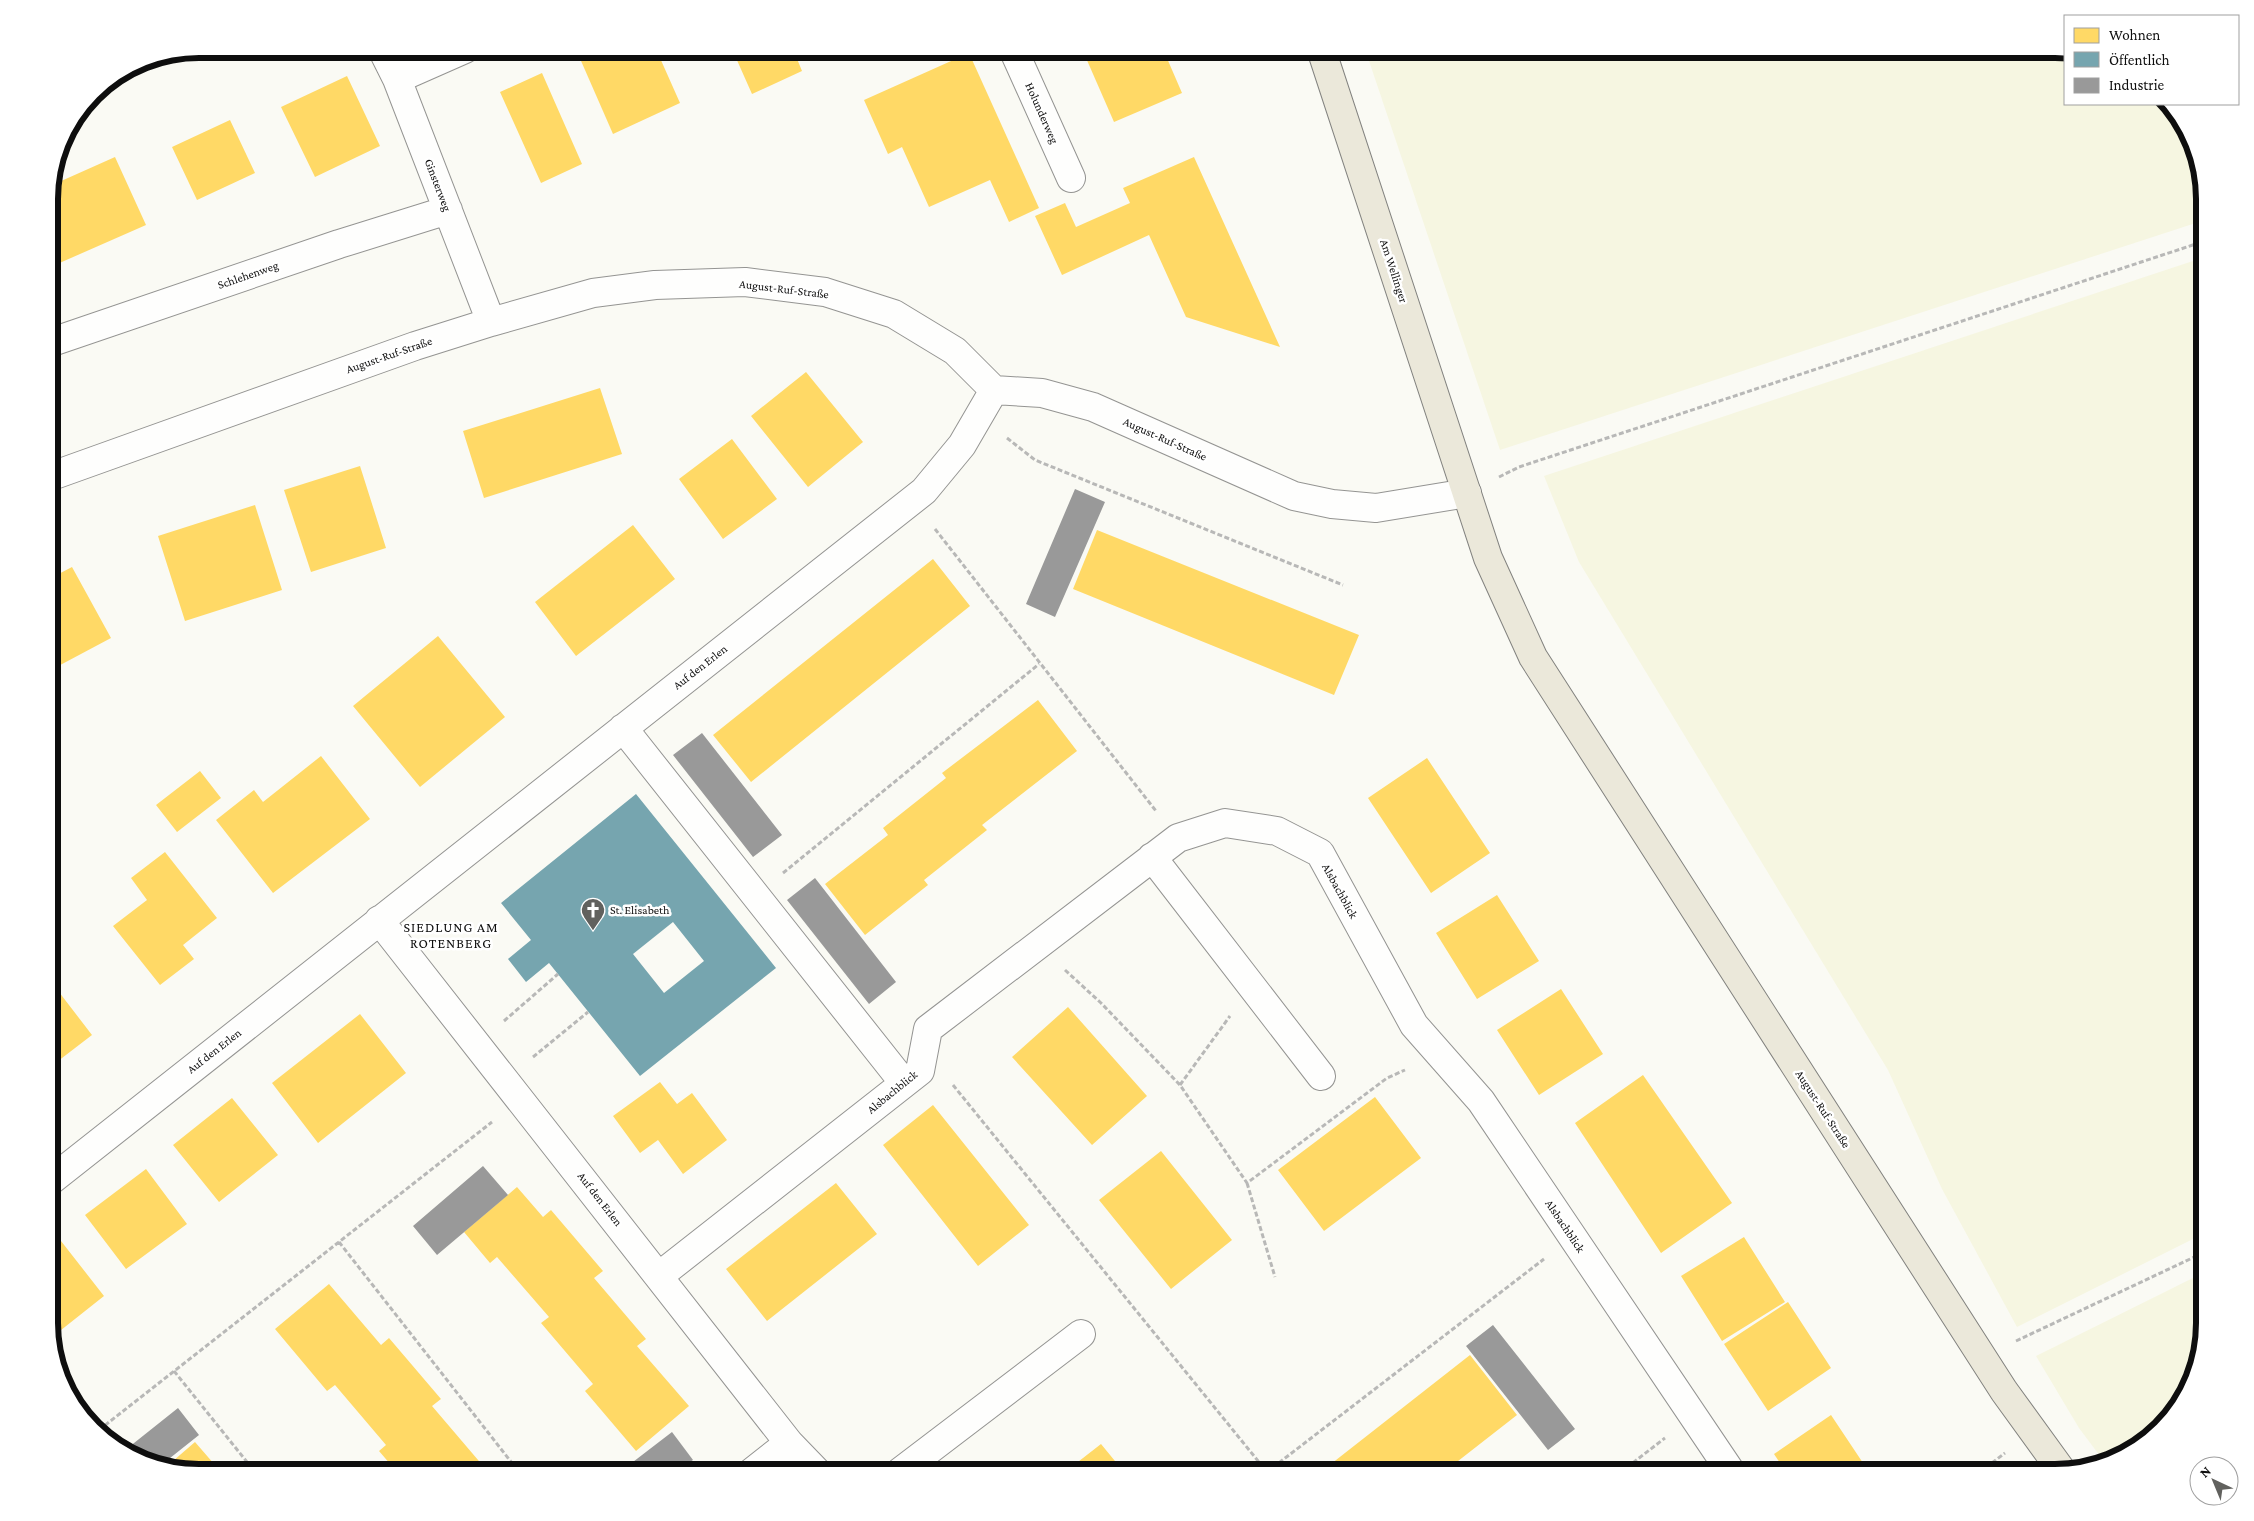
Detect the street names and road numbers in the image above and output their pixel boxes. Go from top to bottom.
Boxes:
street label: Holunderweg [1022,80,1062,146]
street label: Ginsterweg [422,157,454,213]
street label: Am Wellinger [1377,238,1411,305]
street label: Schlehenweg [216,258,280,292]
street label: August-Ruf-Straße [738,277,830,301]
street label: August-Ruf-Straße [344,334,434,376]
street label: August-Ruf-Straße [1121,414,1209,464]
street label: Auf den Erlen [670,641,730,692]
street label: Alsbachblick [1319,861,1361,921]
street label: Auf den Erlen [184,1025,244,1076]
street label: Alsbachblick [864,1067,920,1117]
street label: August-Ruf-Straße [1793,1067,1853,1151]
street label: Auf den Erlen [575,1169,626,1229]
street label: Alsbachblick [1542,1197,1588,1255]

